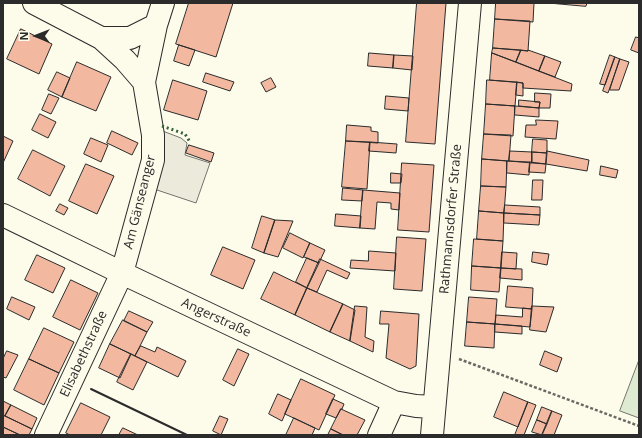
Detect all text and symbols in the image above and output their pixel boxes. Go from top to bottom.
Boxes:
north arrow [16,16,56,56]
text: N [16,32,31,40]
street label: Rathmannsdorfer Straße [437,143,465,295]
street label: Am Gänseanger [121,153,159,251]
street label: Angerstraße [179,295,253,341]
street label: Elisabethstraße [57,308,111,400]

